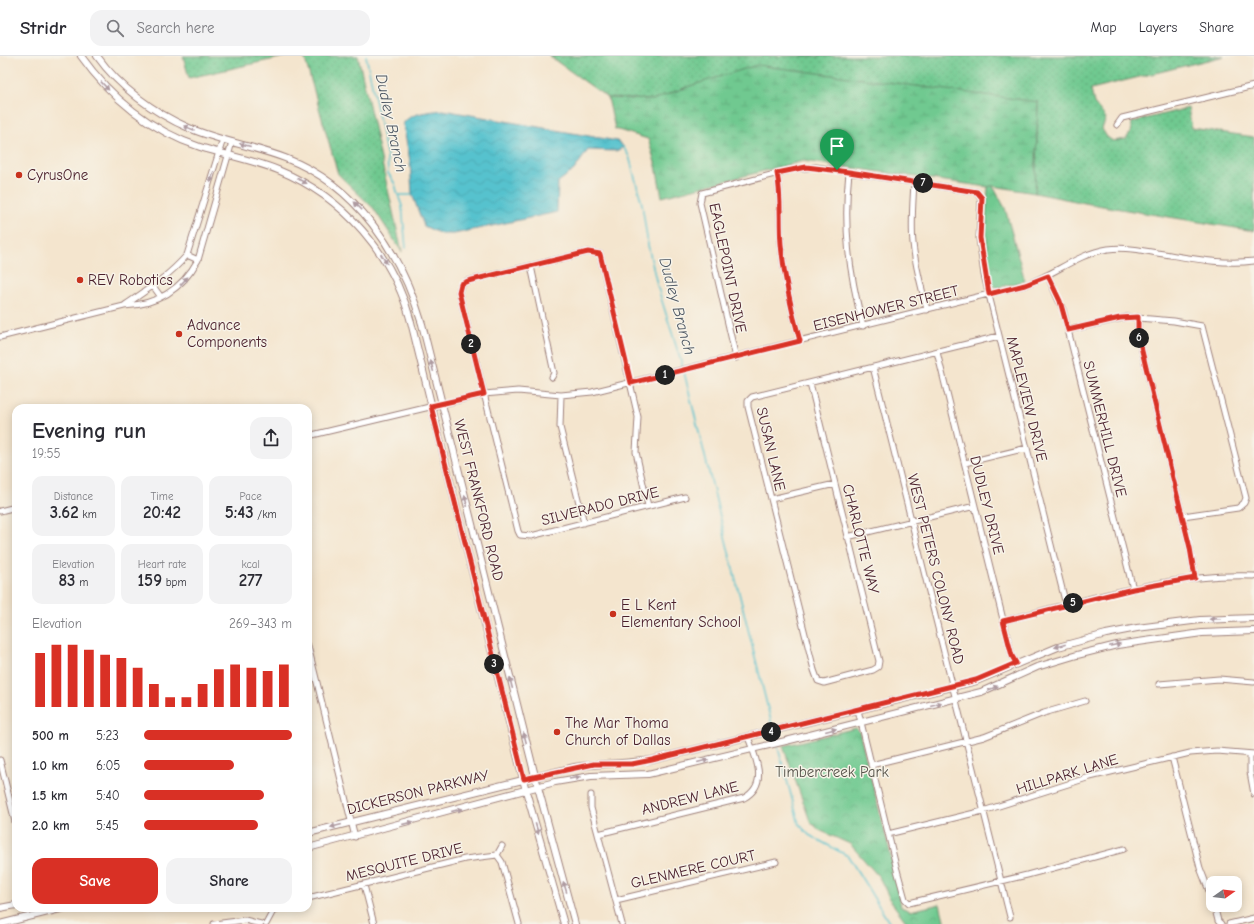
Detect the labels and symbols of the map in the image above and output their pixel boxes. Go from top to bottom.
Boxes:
water label: Dudley Branch [372,72,410,174]
one-way arrow [101,81,110,91]
one-way arrow [183,124,195,130]
pin [820,129,854,170]
one-way arrow [239,142,251,148]
place label: CyrusOne [27,166,89,184]
marker: CyrusOne [14,170,24,180]
one-way arrow [209,171,215,183]
pin: 7 [913,173,933,193]
one-way arrow [296,178,307,185]
one-way arrow [353,201,363,211]
street label: EAGLEPOINT DRIVE [705,201,751,335]
one-way arrow [380,254,388,264]
water label: Dudley Branch [655,255,699,357]
place label: REV Robotics [88,271,173,289]
marker: REV Robotics [75,275,85,285]
one-way arrow [179,276,189,286]
street label: EISENHOWER STREET [811,281,961,335]
place label: Advance Components [187,316,267,351]
pin: 6 [1129,328,1149,348]
marker: Advance Components [174,329,184,339]
pin: 2 [461,334,481,354]
street label: MAPLEVIEW DRIVE [1003,334,1051,464]
street label: SUMMERHILL DRIVE [1079,359,1131,499]
one-way arrow [429,360,435,372]
pin: 1 [655,365,675,385]
street label: SUSAN LANE [753,405,789,493]
street label: WEST FRANKFORD ROAD [450,417,508,583]
street label: DUDLEY DRIVE [966,454,1008,556]
street label: WEST PETERS COLONY ROAD [904,472,968,666]
street label: CHARLOTTE WAY [839,482,883,596]
street label: SILVERADO DRIVE [539,483,661,529]
one-way arrow [462,495,468,507]
pin: 5 [1063,593,1083,613]
place label: E L Kent Elementary School [621,596,741,631]
marker: E L Kent Elementary School [608,609,618,619]
one-way arrow [1208,616,1221,622]
one-way arrow [1109,642,1122,648]
one-way arrow [1054,643,1066,649]
pin: 3 [484,654,504,674]
one-way arrow [508,677,514,689]
one-way arrow [987,684,999,690]
one-way arrow [930,701,942,707]
place label: The Mar Thoma Church of Dallas [565,714,671,749]
pin: 4 [761,722,781,742]
marker: The Mar Thoma Church of Dallas [552,727,562,737]
one-way arrow [826,727,838,733]
one-way arrow [522,732,528,744]
street label: HILLPARK LANE [1014,750,1120,798]
one-way arrow [698,758,710,764]
park label: Timbercreek Park [775,763,890,781]
street label: DICKERSON PARKWAY [345,766,491,818]
one-way arrow [569,775,581,781]
street label: ANDREW LANE [640,777,740,819]
one-way arrow [451,807,463,813]
one-way arrow [402,820,414,826]
one-way arrow [534,823,540,835]
one-way arrow [330,824,343,830]
street label: MESQUITE DRIVE [344,839,464,885]
street label: GLENMERE COURT [629,846,757,892]
north arrow [1206,876,1242,912]
one-way arrow [562,881,568,893]

